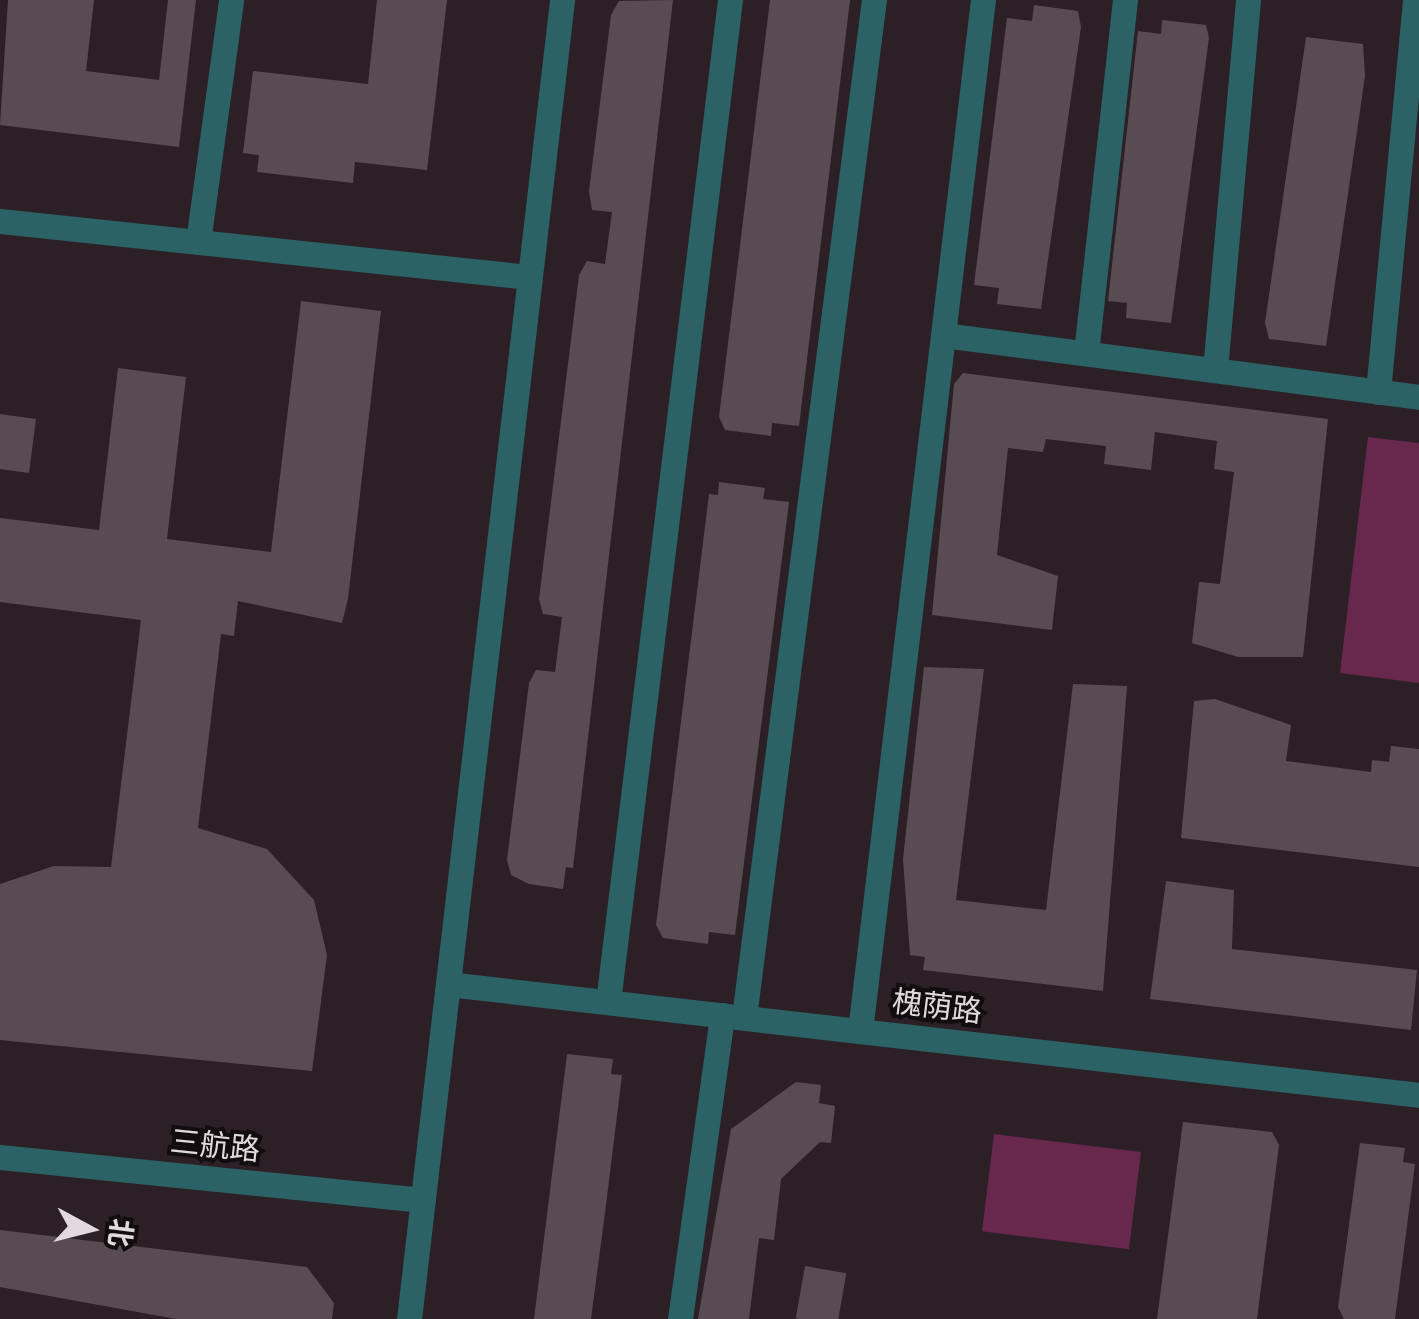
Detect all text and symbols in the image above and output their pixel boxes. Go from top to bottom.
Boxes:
street label: 槐荫路 [890,984,984,1030]
street label: 三航路 [168,1123,262,1169]
north arrow [40,1179,140,1279]
text: 北 [98,1216,142,1249]

